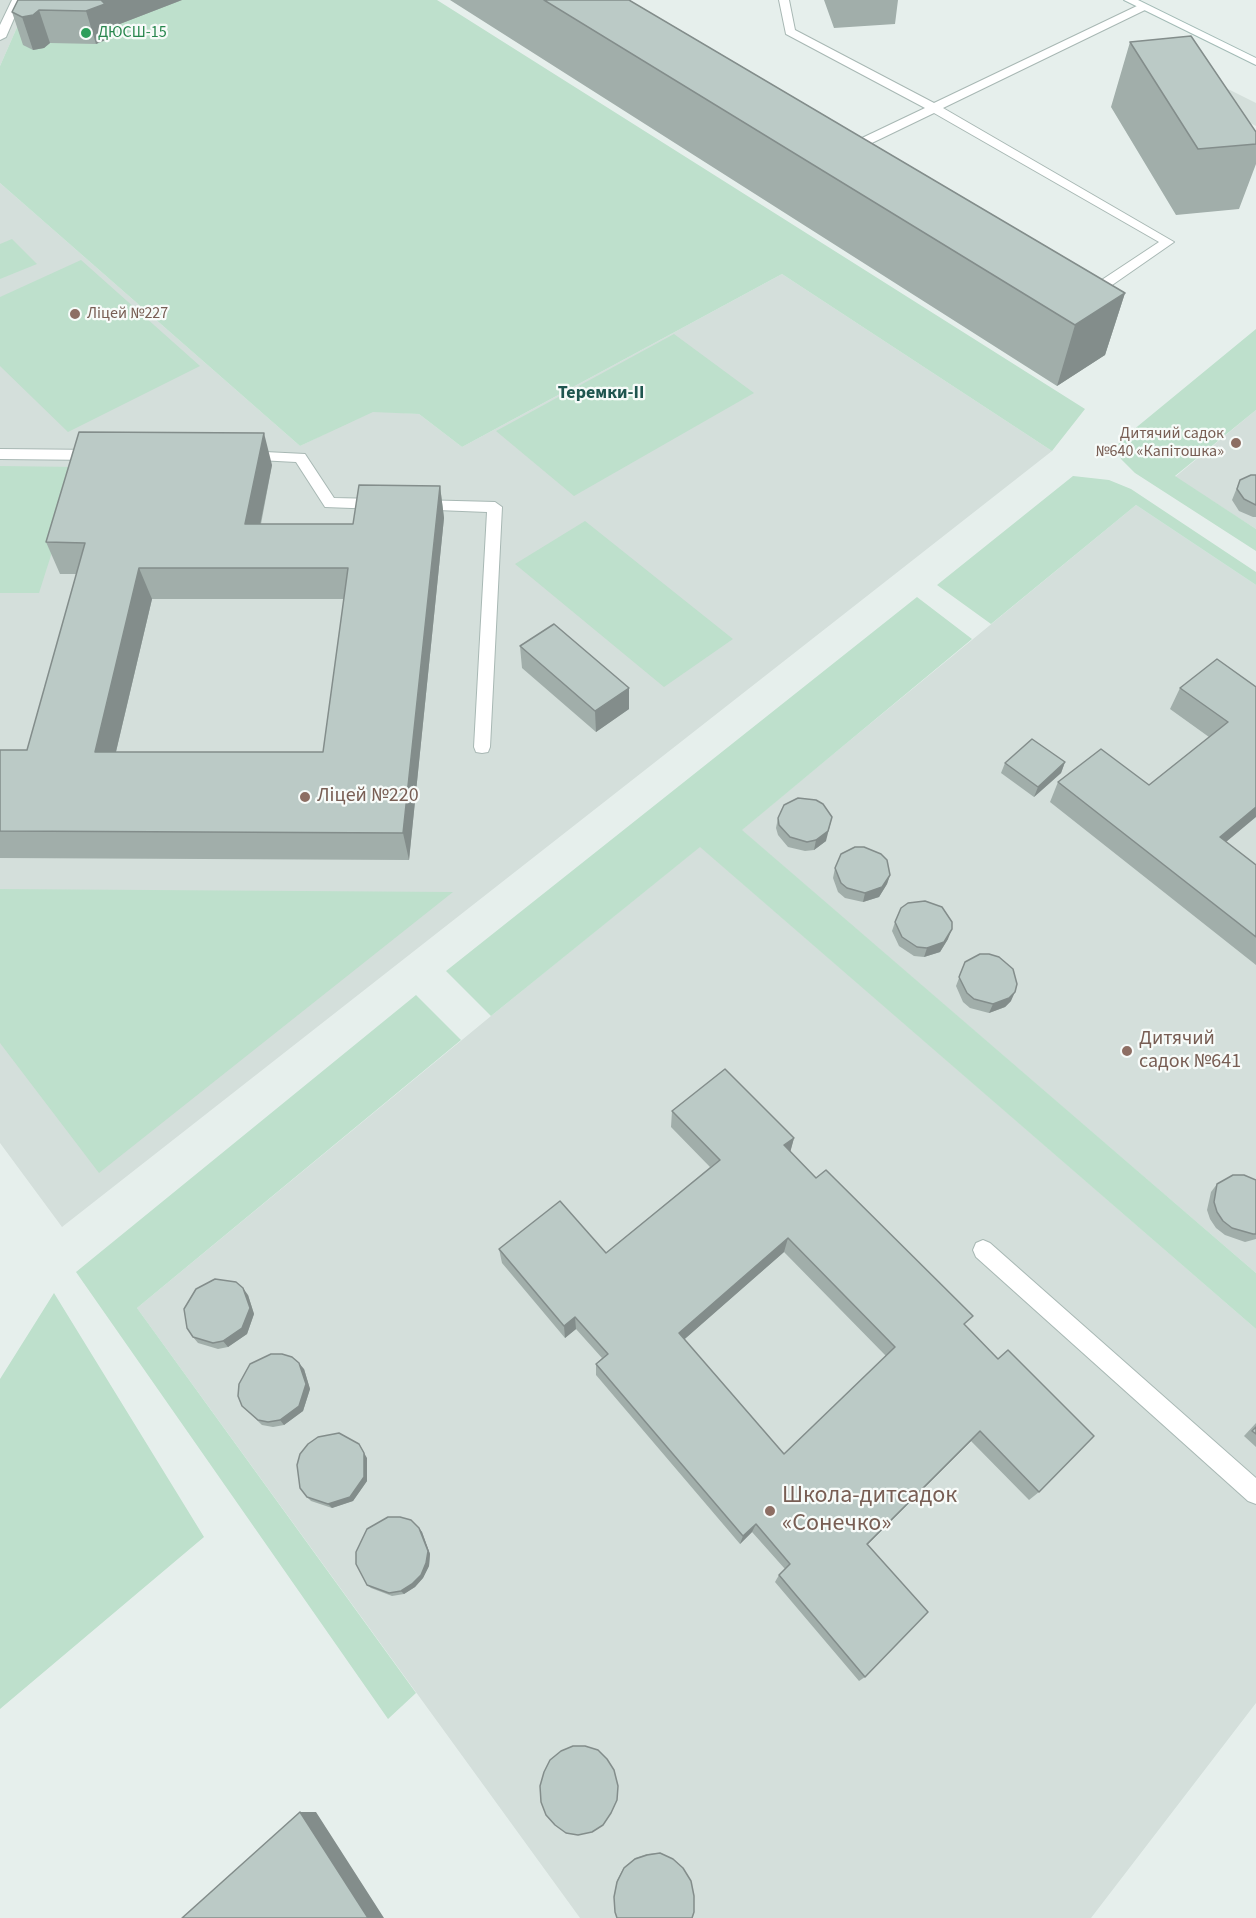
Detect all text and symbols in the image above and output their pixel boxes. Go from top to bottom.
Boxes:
place label: ДЮСШ-15 [98,23,167,43]
marker: ДЮСШ-15 [79,26,93,40]
place label: Ліцей №227 [87,304,168,324]
marker: Ліцей №227 [68,307,82,321]
district label: Теремки-ІІ [558,383,644,405]
place label: Дитячий садок №640 «Капітошка» [1095,424,1224,462]
marker: Дитячий садок №640 «Капітошка» [1229,436,1243,450]
place label: Ліцей №220 [317,785,419,809]
marker: Ліцей №220 [298,790,312,804]
place label: Дитячий садок №641 [1139,1028,1241,1075]
marker: Дитячий садок №641 [1120,1044,1134,1058]
place label: Школа-дитсадок «Сонечко» [782,1483,957,1539]
marker: Школа-дитсадок «Сонечко» [763,1504,777,1518]

